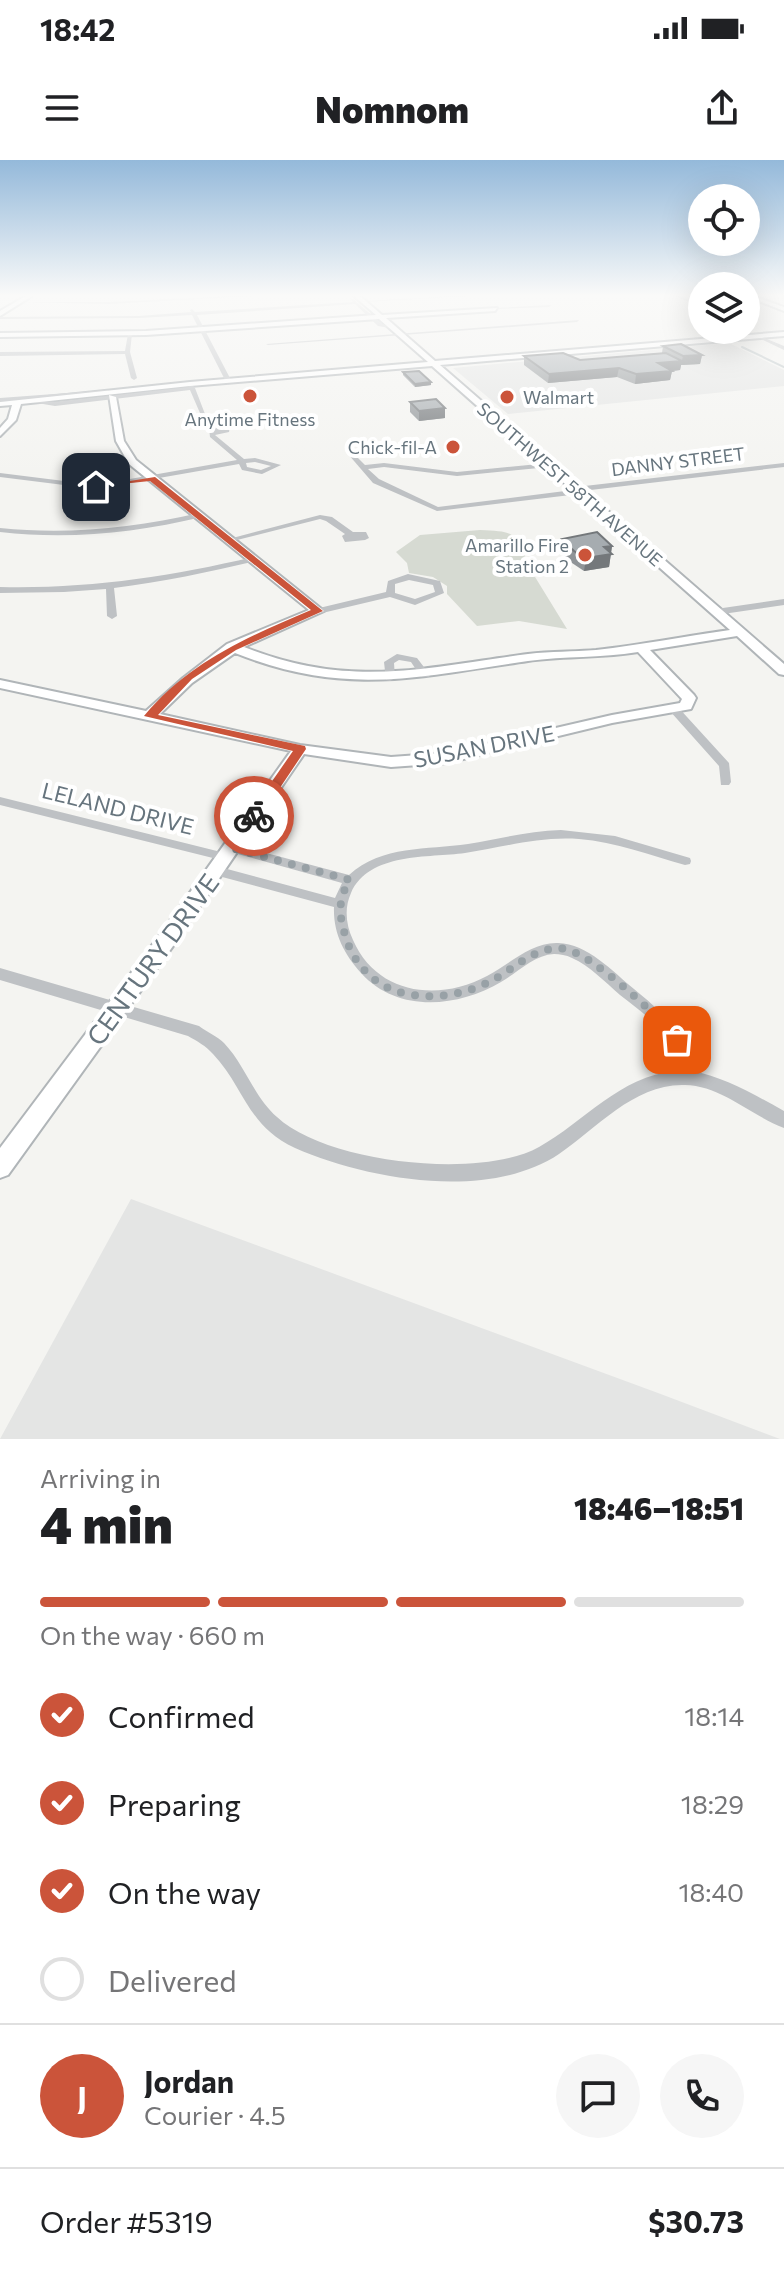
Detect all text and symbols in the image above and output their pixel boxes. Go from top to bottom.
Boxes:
text: 18:42 [40,10,115,47]
icon: menu [40,86,84,130]
text: Nomnom [315,86,469,130]
icon: share [700,86,744,130]
map controls [688,184,760,344]
button: locate [688,184,760,256]
button: layers [688,272,760,344]
place label: Walmart [523,386,594,408]
marker: Anytime Fitness [241,387,259,405]
marker: Walmart [498,388,516,406]
street label: SOUTHWEST 58TH AVENUE [473,397,667,571]
place label: Anytime Fitness [185,408,316,430]
place label: Chick-fil-A [348,436,437,458]
marker: Chick-fil-A [444,438,462,456]
street label: DANNY STREET [610,442,746,480]
pin [62,453,130,521]
icon: home [74,465,118,509]
place label: Amarillo Fire Station 2 [465,534,569,577]
marker: Amarillo Fire Station 2 [576,546,594,564]
street label: SUSAN DRIVE [411,719,557,773]
street label: LELAND DRIVE [39,776,197,840]
courier [214,776,294,856]
icon: bike [232,794,276,838]
street label: CENTURY DRIVE [79,867,225,1051]
pin [643,1006,711,1074]
icon: bag [655,1018,699,1062]
text: Arriving in [40,1462,161,1493]
text: 18:46–18:51 [574,1489,744,1526]
text: 4 min [40,1491,173,1555]
text: On the way · 660 m [40,1619,265,1650]
icon: check [40,1693,84,1737]
text: Confirmed [108,1697,255,1734]
text: 18:14 [684,1700,744,1731]
icon: check [40,1781,84,1825]
text: Preparing [108,1785,241,1822]
text: 18:29 [681,1788,744,1819]
icon: check [40,1869,84,1913]
text: On the way [108,1873,261,1910]
text: 18:40 [678,1876,744,1907]
text: Delivered [108,1961,237,1998]
button: chat [556,2054,640,2138]
button: phone [660,2054,744,2138]
text: Jordan [144,2062,234,2099]
text: J [77,2078,87,2115]
text: Courier · 4.5 [144,2099,286,2130]
text: Order #5319 [40,2202,213,2239]
text: $30.73 [648,2202,744,2239]

